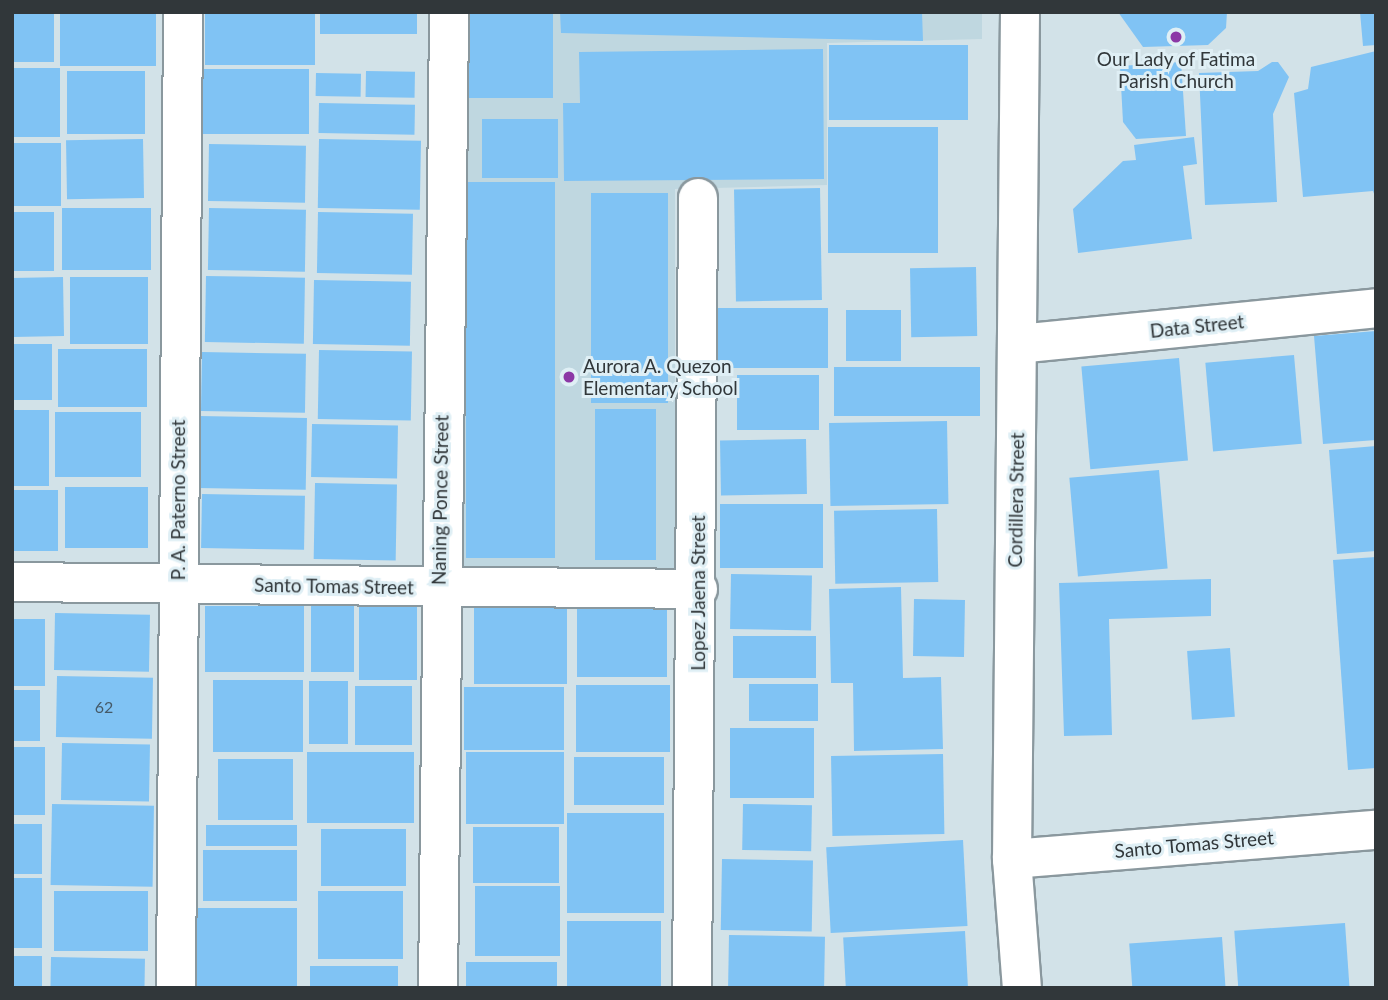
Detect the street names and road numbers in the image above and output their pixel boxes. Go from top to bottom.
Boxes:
street label: Data Street [1149,310,1245,342]
street label: Naning Ponce Street [427,415,453,585]
street label: P. A. Paterno Street [167,419,189,581]
street label: Cordillera Street [1003,432,1029,568]
street label: Lopez Jaena Street [687,515,709,671]
street label: Santo Tomas Street [254,573,414,599]
street label: Santo Tomas Street [1113,826,1275,862]

